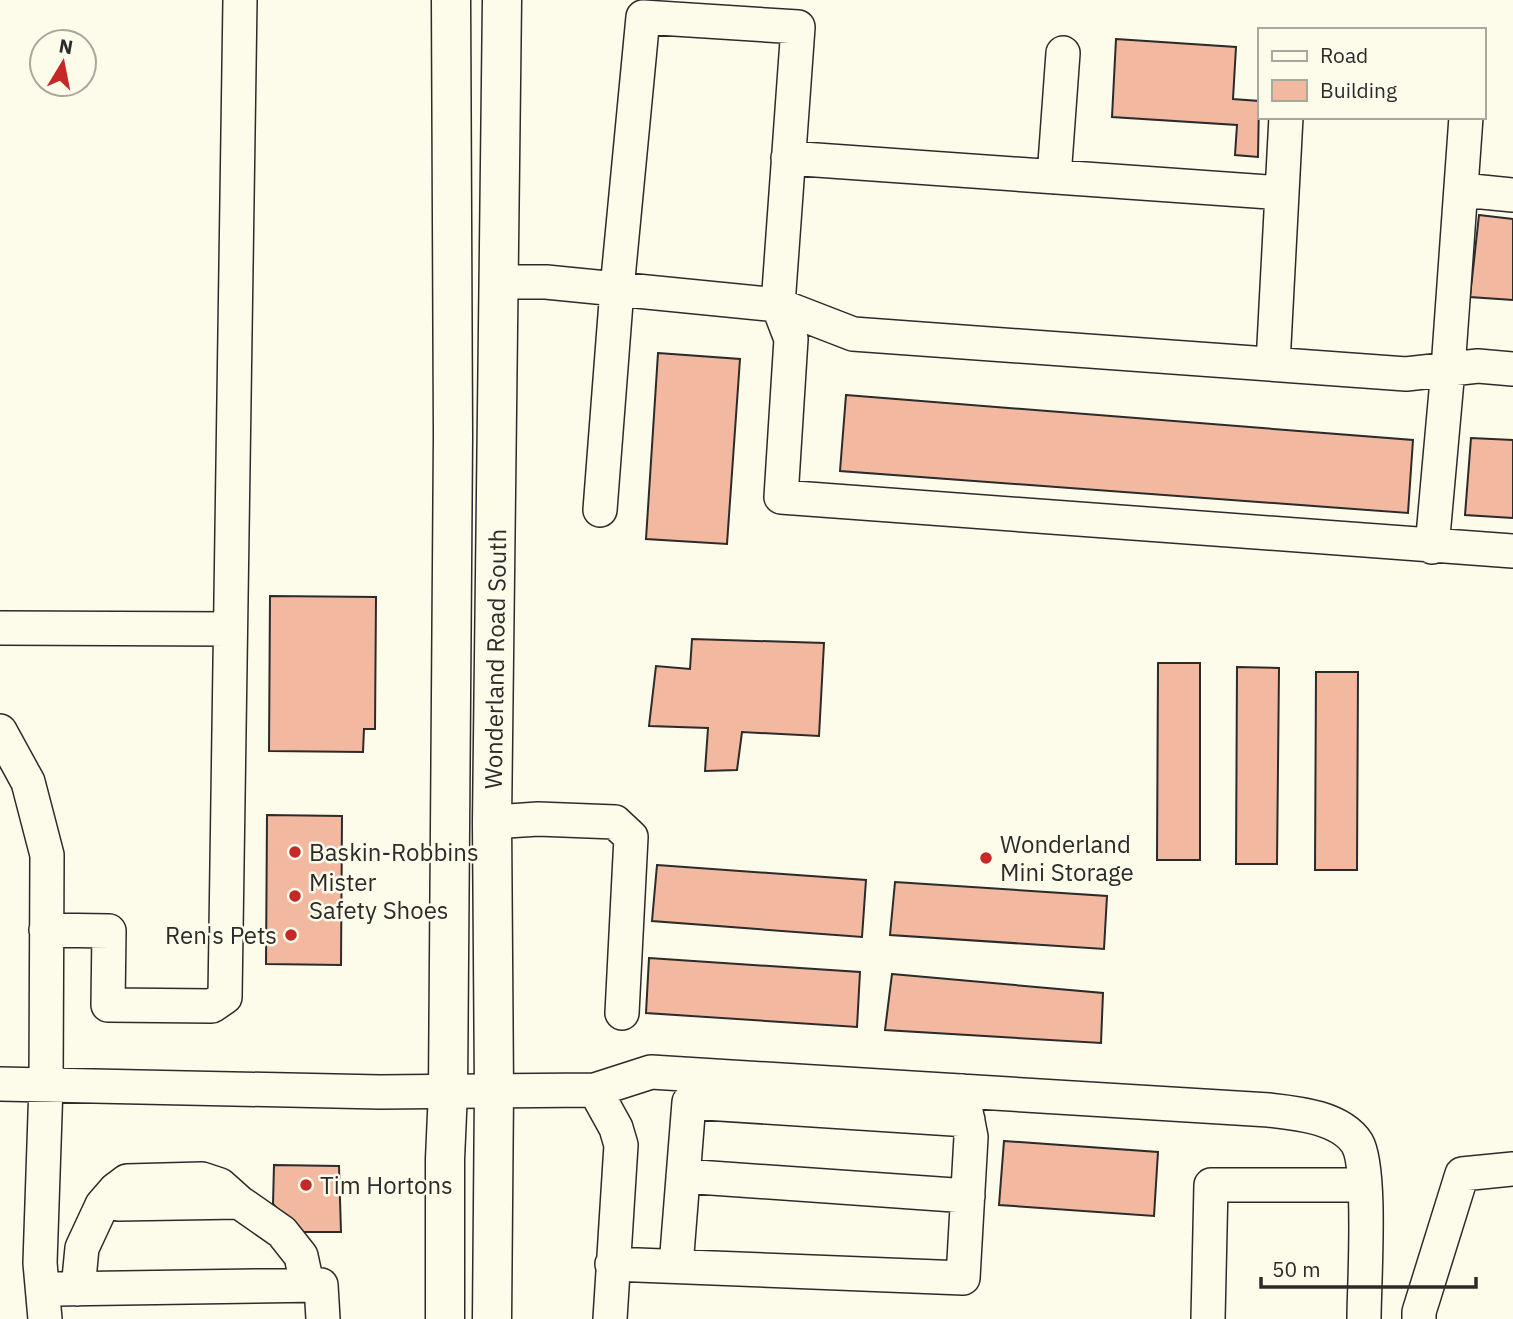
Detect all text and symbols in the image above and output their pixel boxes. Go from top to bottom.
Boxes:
north arrow [28,28,98,98]
legend [1258,28,1485,119]
text: N [57,33,75,59]
text: Road [1320,41,1368,69]
text: Building [1320,76,1397,104]
street label: Wonderland Road South [477,528,513,790]
place label: Wonderland Mini Storage [1000,828,1134,888]
place label: Baskin-Robbins [309,836,479,868]
marker: Baskin-Robbins [287,844,303,860]
marker: Wonderland Mini Storage [978,850,994,866]
place label: Mister Safety Shoes [309,866,449,926]
marker: Mister Safety Shoes [287,888,303,904]
place label: Ren's Pets [165,919,277,951]
marker: Ren's Pets [283,927,299,943]
place label: Tim Hortons [320,1169,453,1201]
marker: Tim Hortons [298,1177,314,1193]
scale bar [1261,1246,1476,1290]
text: 50 m [1272,1255,1321,1283]

